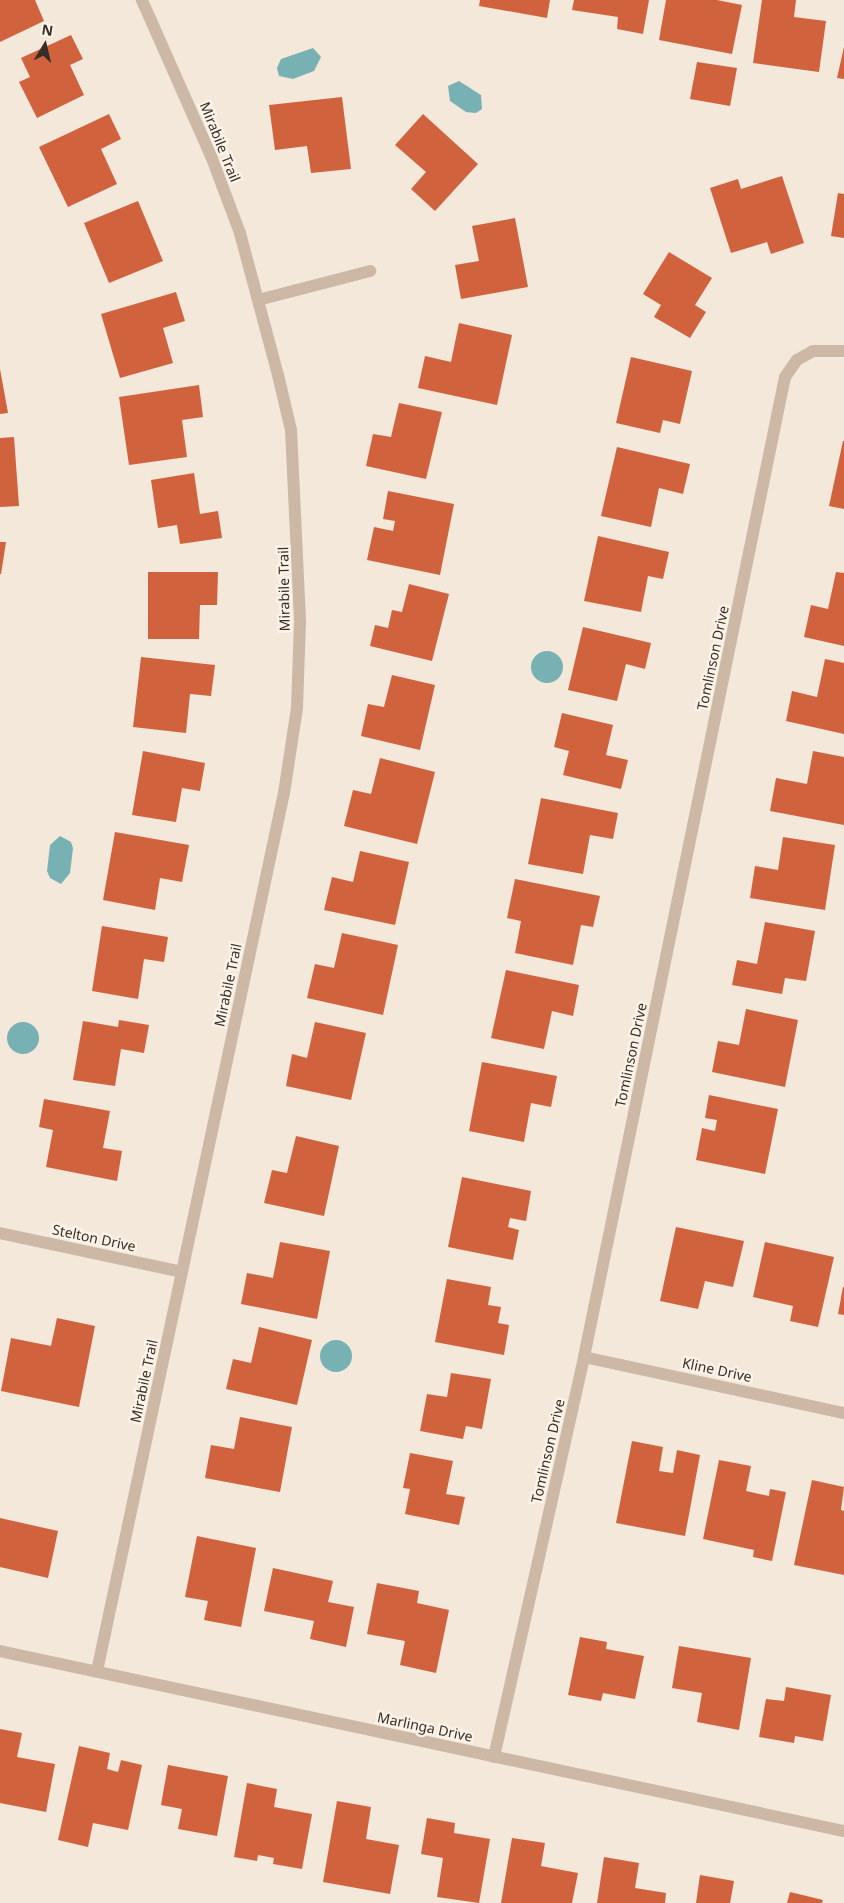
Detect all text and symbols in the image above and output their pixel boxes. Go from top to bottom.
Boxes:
text: N [40,19,55,40]
north arrow [20,20,70,70]
street label: Mirabile Trail [196,100,244,184]
street label: Mirabile Trail [275,547,293,631]
street label: Tomlinson Drive [694,604,732,712]
street label: Mirabile Trail [211,942,245,1028]
street label: Tomlinson Drive [612,1001,650,1109]
street label: Stelton Drive [51,1221,137,1255]
street label: Mirabile Trail [127,1338,161,1424]
street label: Kline Drive [681,1354,753,1386]
street label: Tomlinson Drive [528,1397,568,1505]
street label: Marlinga Drive [376,1709,474,1745]

